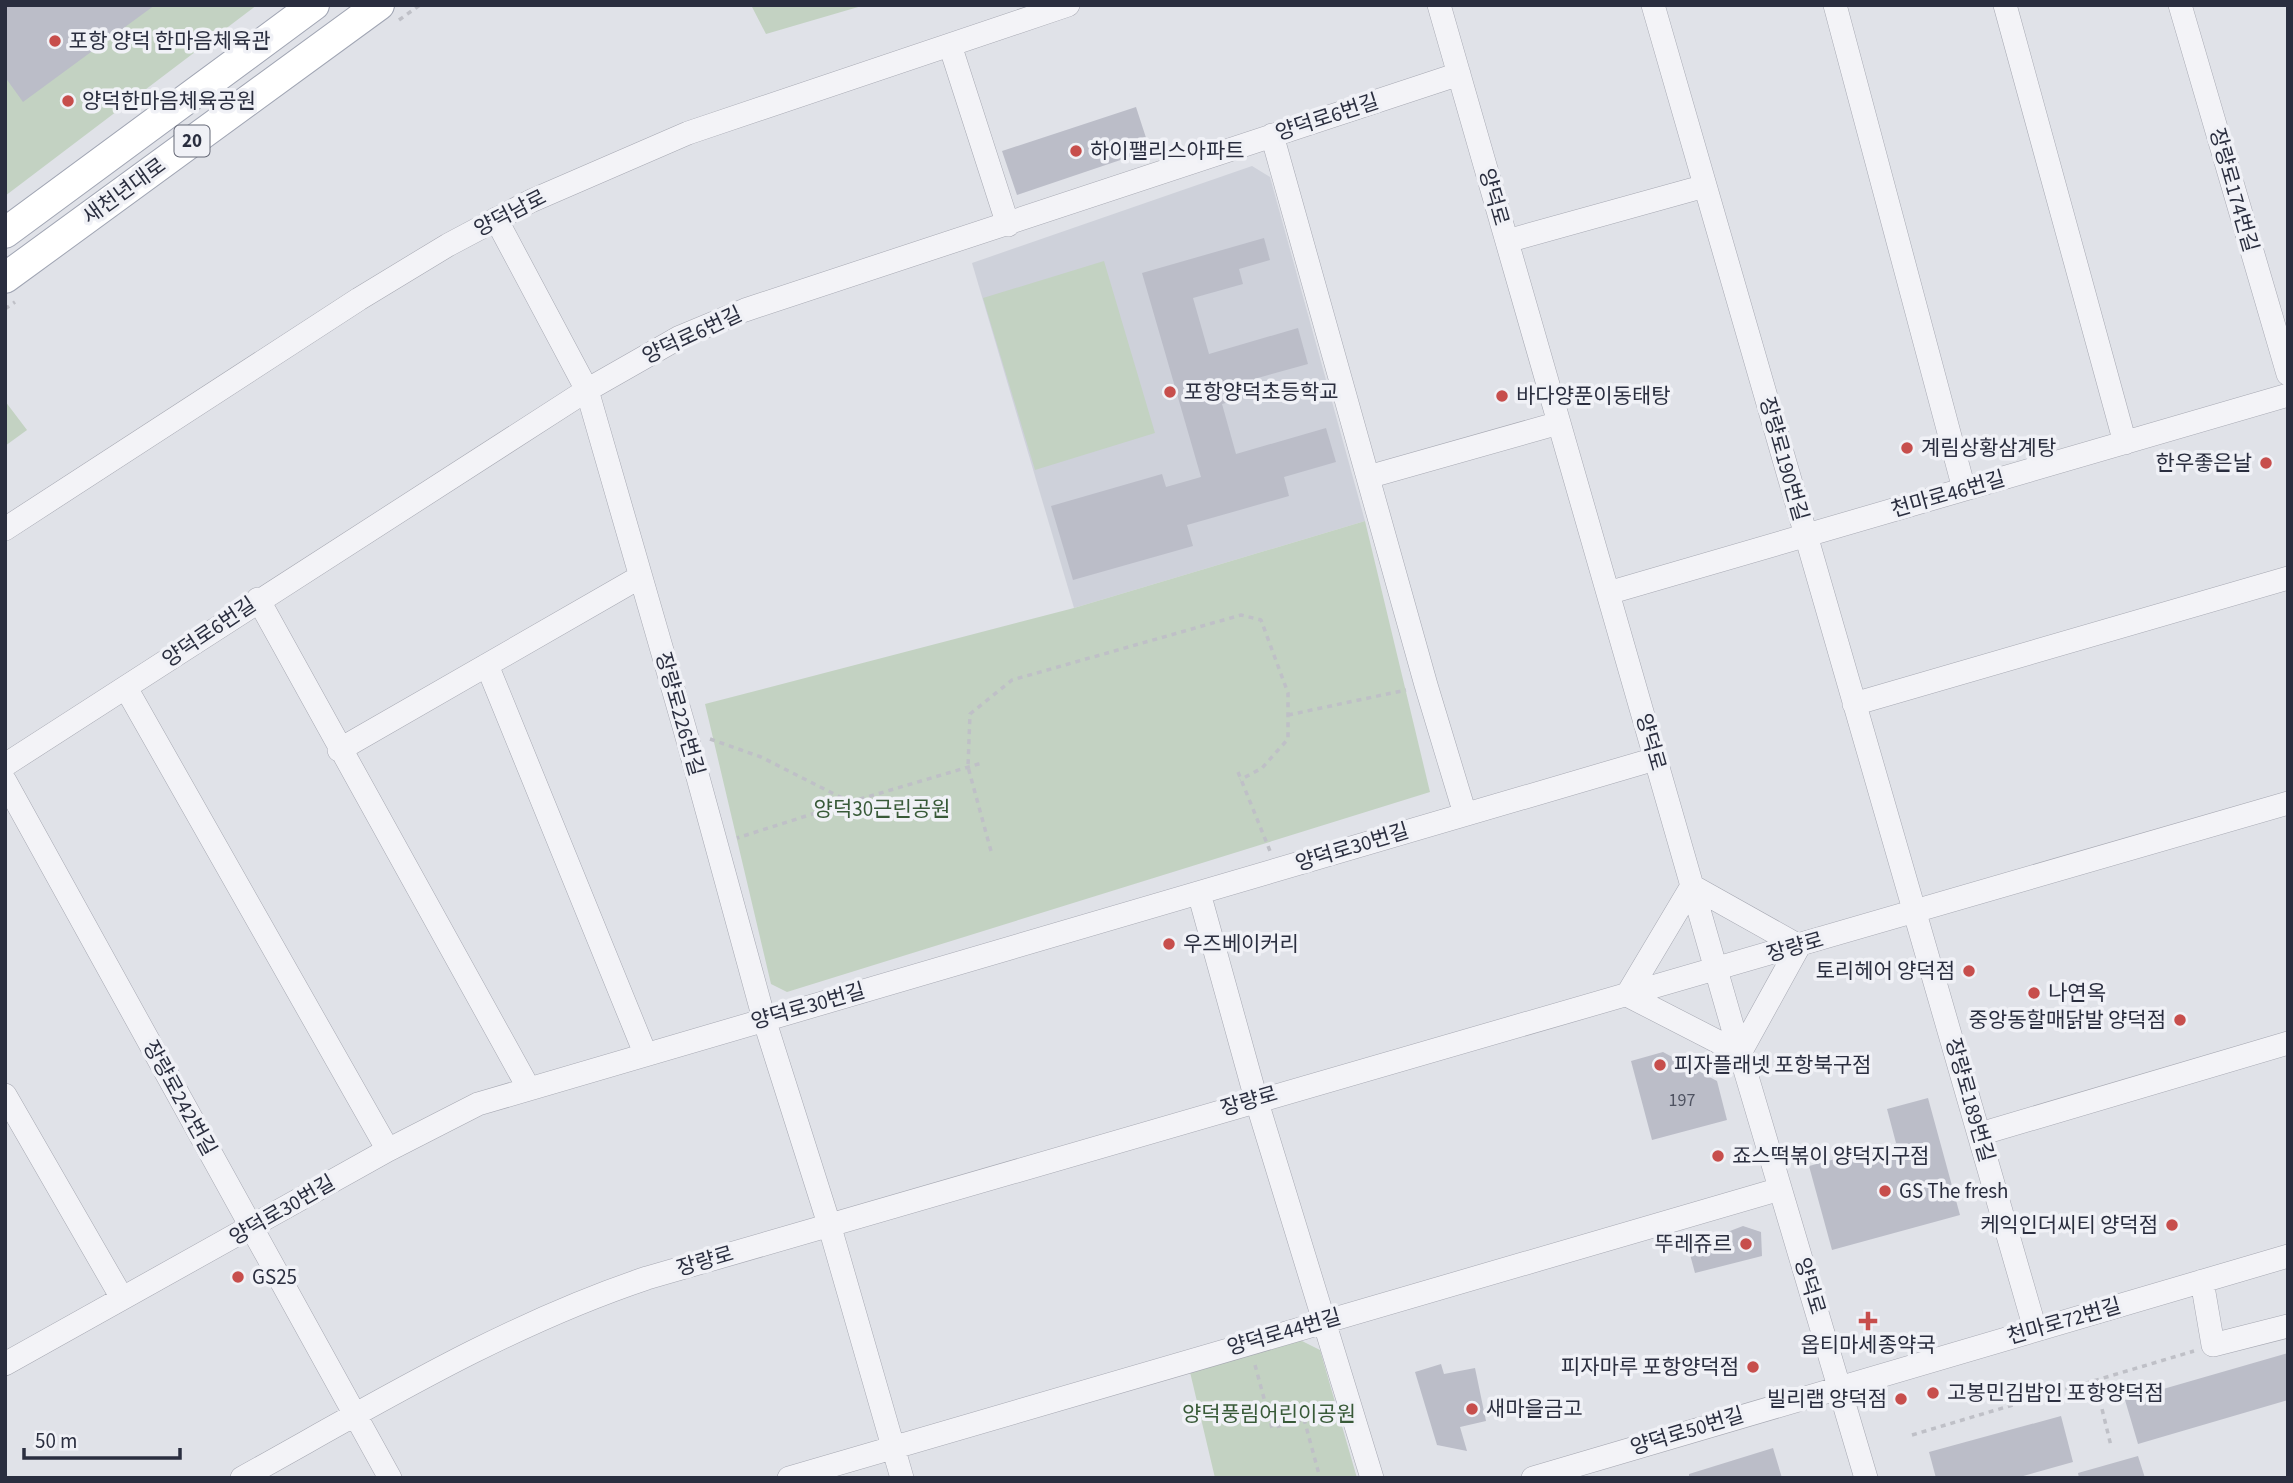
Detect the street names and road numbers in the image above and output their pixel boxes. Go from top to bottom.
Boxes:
street label: 양덕로6번길 [1271,86,1383,148]
street label: 장량로174번길 [2202,124,2266,256]
road number: 20 [174,125,210,156]
street label: 새천년대로 [76,150,172,232]
street label: 양덕로 [1472,165,1516,229]
street label: 양덕남로 [469,182,551,244]
street label: 양덕로6번길 [637,299,747,371]
street label: 장량로190번길 [1752,393,1816,525]
street label: 천마로46번길 [1887,463,2009,525]
street label: 양덕로6번길 [156,590,262,674]
street label: 장량로226번길 [648,648,712,780]
street label: 양덕로 [1629,710,1673,774]
street label: 양덕로30번길 [1291,815,1413,879]
street label: 장량로 [1763,925,1827,969]
street label: 양덕로30번길 [747,975,869,1037]
street label: 장량로189번길 [1938,1034,2002,1166]
street label: 장량로242번길 [136,1035,224,1161]
street label: 장량로 [1217,1079,1281,1123]
street label: 양덕로30번길 [224,1168,340,1252]
street label: 장량로 [673,1239,737,1283]
street label: 양덕로 [1787,1254,1833,1318]
street label: 천마로72번길 [2003,1290,2125,1352]
street label: 양덕로44번길 [1223,1301,1345,1363]
street label: 양덕로50번길 [1626,1399,1748,1463]

